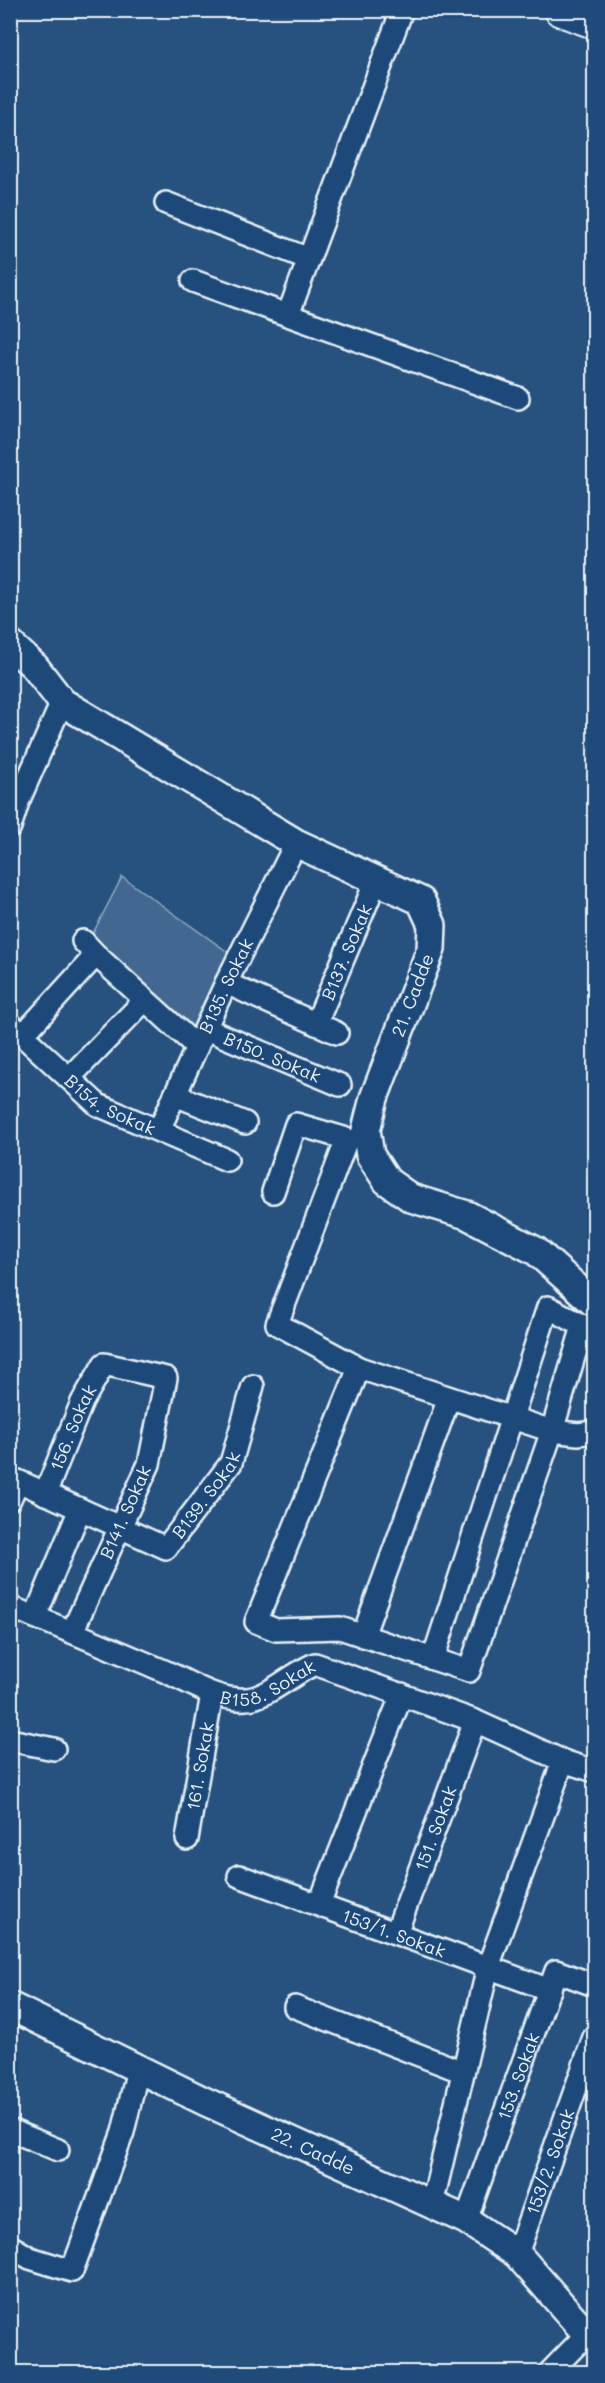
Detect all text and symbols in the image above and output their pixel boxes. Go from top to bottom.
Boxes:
street label: B137. Sokak [315,900,377,1004]
street label: B135. Sokak [193,934,259,1037]
street label: 21. Cadde [385,950,439,1040]
street label: B150. Sokak [220,1026,325,1088]
street label: B154. Sokak [60,1068,159,1140]
street label: 156. Sokak [44,1380,102,1474]
street label: B139. Sokak [166,1449,246,1543]
street label: B141. Sokak [94,1461,156,1563]
street label: B158. Sokak [218,1653,319,1711]
street label: 161. Sokak [180,1720,219,1812]
street label: 151. Sokak [408,1782,462,1874]
street label: 153/1. Sokak [339,1903,449,1963]
street label: 153. Sokak [491,2029,545,2123]
street label: 153/2. Sokak [520,2105,580,2218]
street label: 22. Cadde [268,2121,359,2180]

